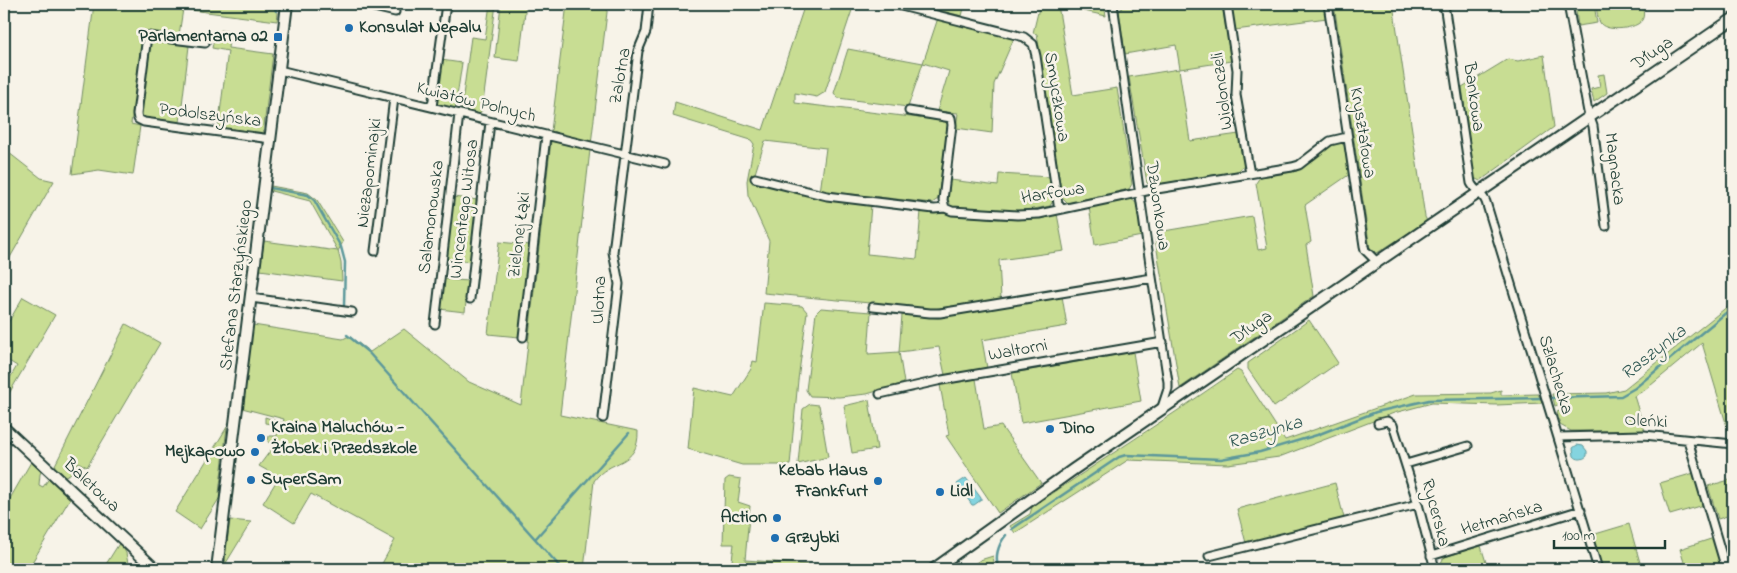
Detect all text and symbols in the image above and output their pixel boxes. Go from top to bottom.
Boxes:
place label: Konsulat Nepalu [359,15,482,41]
marker: Konsulat Nepalu [343,22,355,34]
place label: Parlamentarna 02 [139,24,268,50]
marker: Parlamentarna 02 [272,31,284,43]
street label: Długa [1626,31,1680,79]
street label: Zalotna [603,46,639,106]
street label: Smyczkowa [1036,50,1076,144]
street label: Wiolonczeli [1205,51,1241,131]
street label: Bankowa [1455,60,1491,133]
street label: Kwiatów Polnych [413,76,539,130]
street label: Kryształowa [1342,86,1382,180]
street label: Podolszyńska [157,97,263,135]
street label: Niezapominajki [350,117,390,229]
street label: Magnacka [1596,131,1631,207]
street label: Wincentego Witosa [444,138,487,280]
street label: Salamonowska [412,159,452,275]
street label: Dzwonkowa [1138,159,1176,252]
street label: Harfowa [1019,176,1087,212]
street label: Zielonej Łąki [502,191,538,279]
street label: Stefana Starzyńskiego [214,198,261,372]
street label: Ulotna [586,275,614,325]
street label: Długa [1225,304,1279,353]
water label: Raszynka [1615,318,1693,387]
street label: Szlachecka [1531,332,1579,418]
street label: Waltorni [986,333,1050,369]
street label: Oleńki [1624,408,1668,436]
water label: Raszynka [1224,409,1306,457]
place label: Kraina Maluchów - Żłobek i Przedszkole [271,415,418,462]
place label: Dino [1059,416,1095,442]
marker: Dino [1044,423,1056,435]
marker: Kraina Maluchów - Żłobek i Przedszkole [255,432,267,444]
place label: Mejkapowo [165,439,245,465]
marker: Mejkapowo [249,446,261,458]
street label: Baletowa [56,452,125,519]
place label: Kebab Haus Frankfurt [778,458,869,505]
place label: SuperSam [261,467,342,493]
marker: SuperSam [245,474,257,486]
marker: Kebab Haus Frankfurt [872,475,884,487]
street label: Rycerska [1414,476,1456,550]
place label: Lidl [950,479,973,505]
marker: Lidl [934,486,946,498]
street label: Hetmańska [1458,494,1546,544]
place label: Action [720,505,767,531]
marker: Action [771,512,783,524]
scale bar [1554,518,1666,550]
place label: Grzybki [785,525,840,552]
text: 100 m [1562,525,1595,547]
marker: Grzybki [769,532,781,544]

